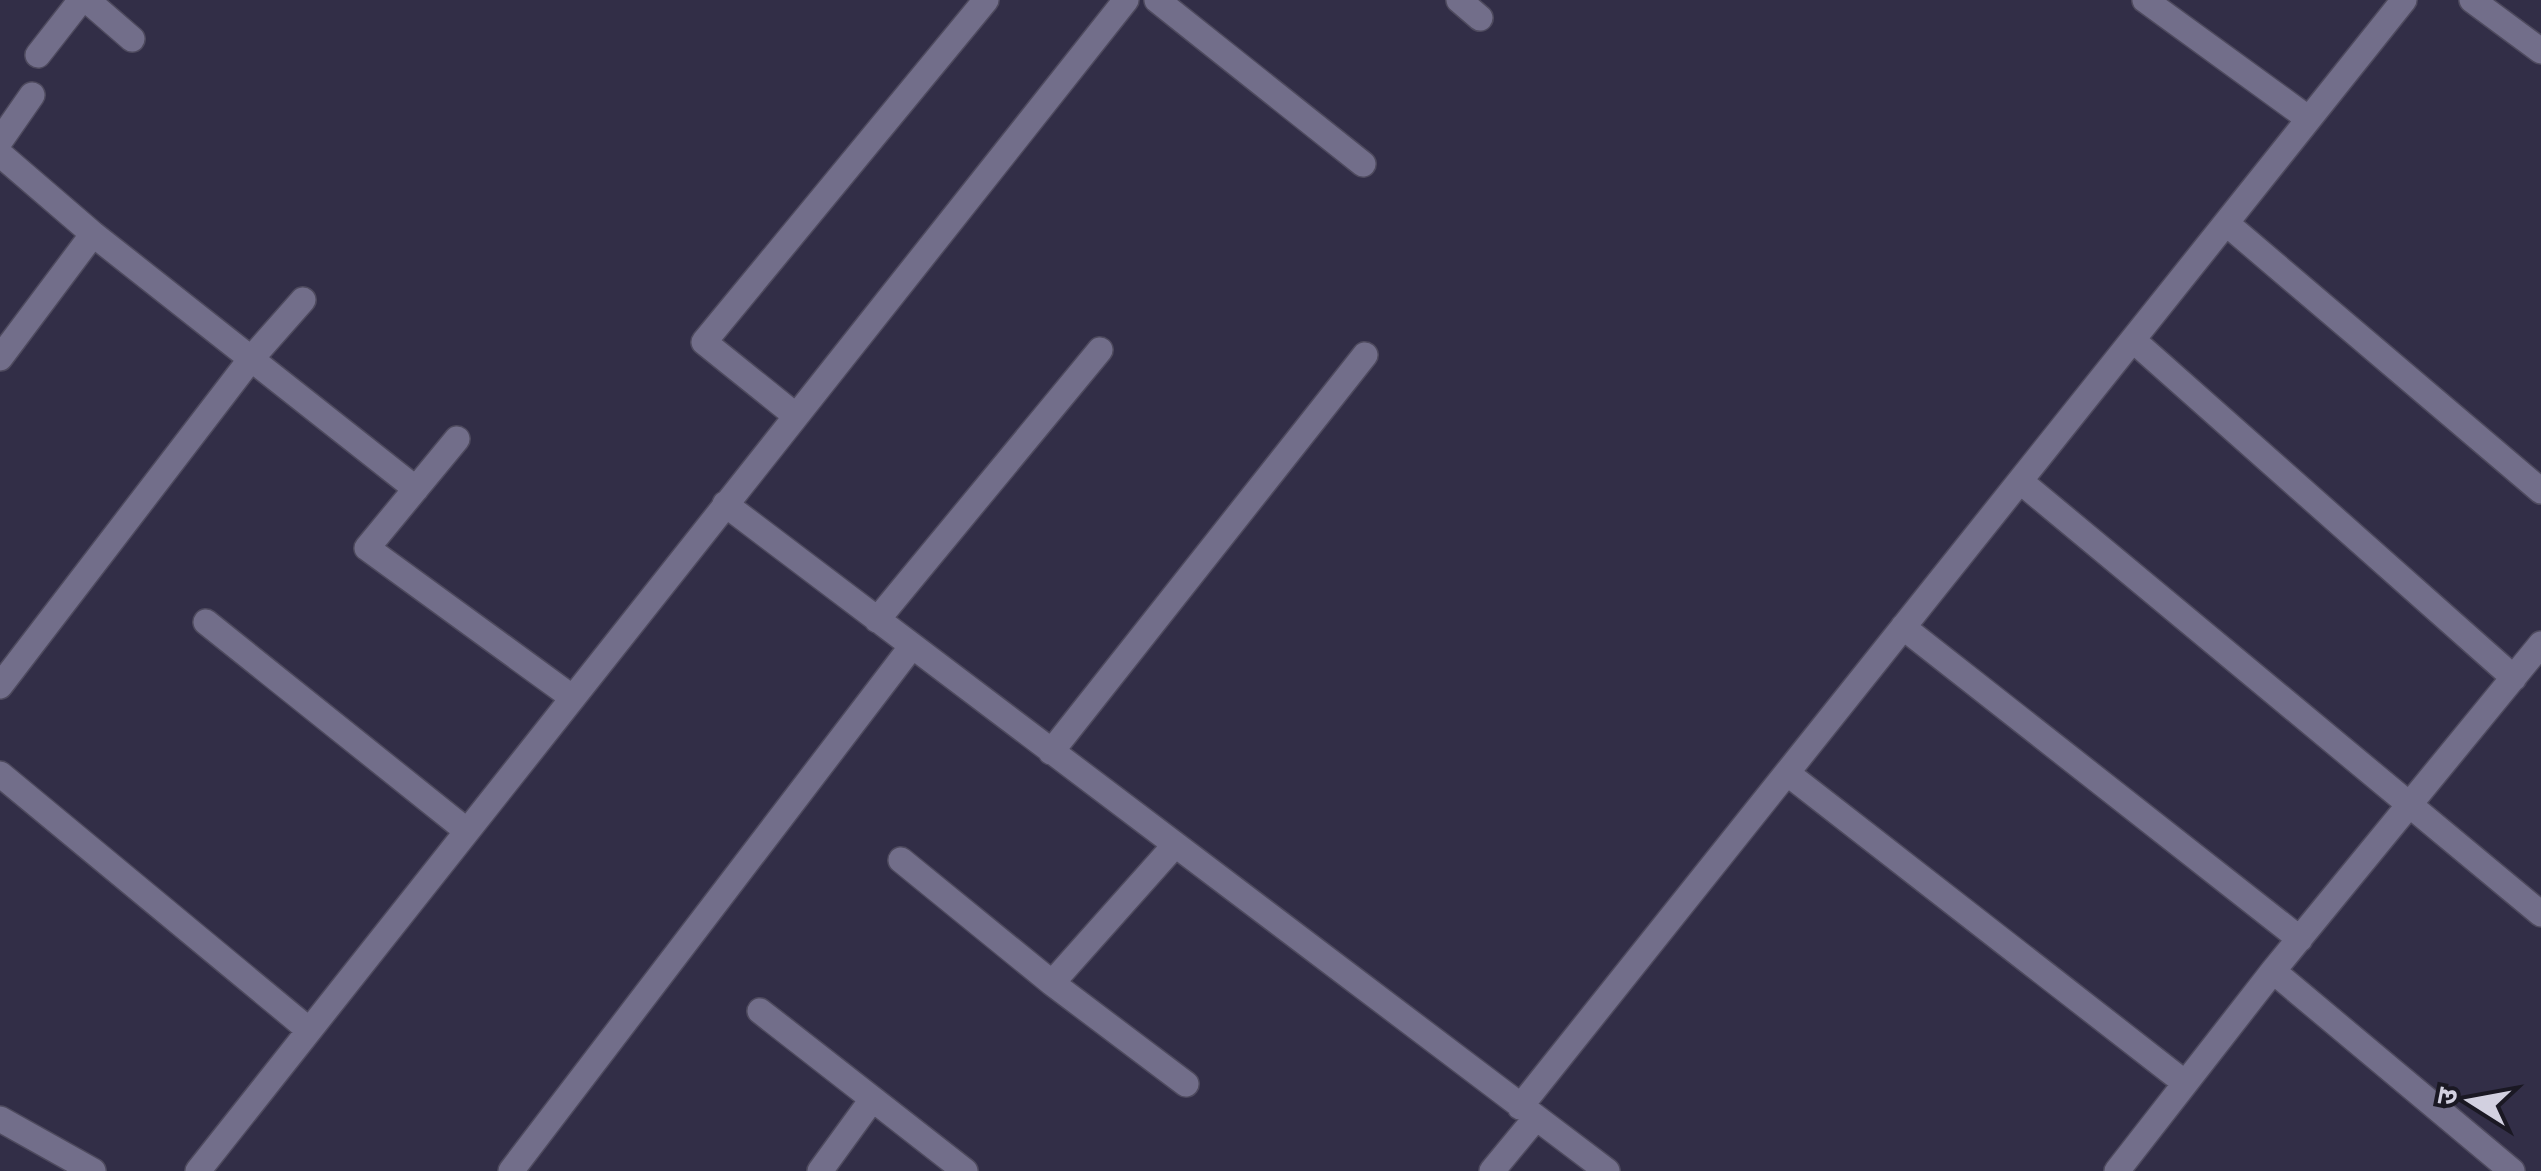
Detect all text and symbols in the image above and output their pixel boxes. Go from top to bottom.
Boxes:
north arrow [2421,1051,2521,1151]
text: उ [2428,1084,2465,1108]

